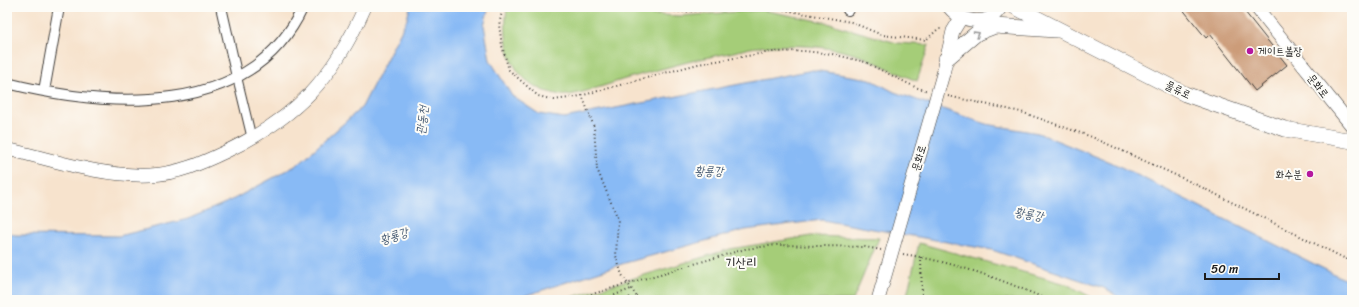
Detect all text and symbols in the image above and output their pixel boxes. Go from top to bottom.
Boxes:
one-way arrow [973,32,980,39]
place label: 게이트볼장 [1258,42,1302,61]
marker: 게이트볼장 [1245,46,1255,56]
street label: 문화로 [1302,70,1334,102]
street label: 물류로 [1162,76,1194,104]
water label: 관동천 [409,103,435,136]
street label: 문화로 [906,142,932,173]
water label: 황룡강 [694,160,725,182]
place label: 화수분 [1275,165,1302,184]
marker: 화수분 [1305,169,1315,179]
water label: 황룡강 [1013,200,1047,228]
water label: 황룡강 [377,221,412,251]
district label: 기산리 [725,251,757,274]
scale bar [1205,255,1279,281]
text: 50 m [1211,258,1238,280]

